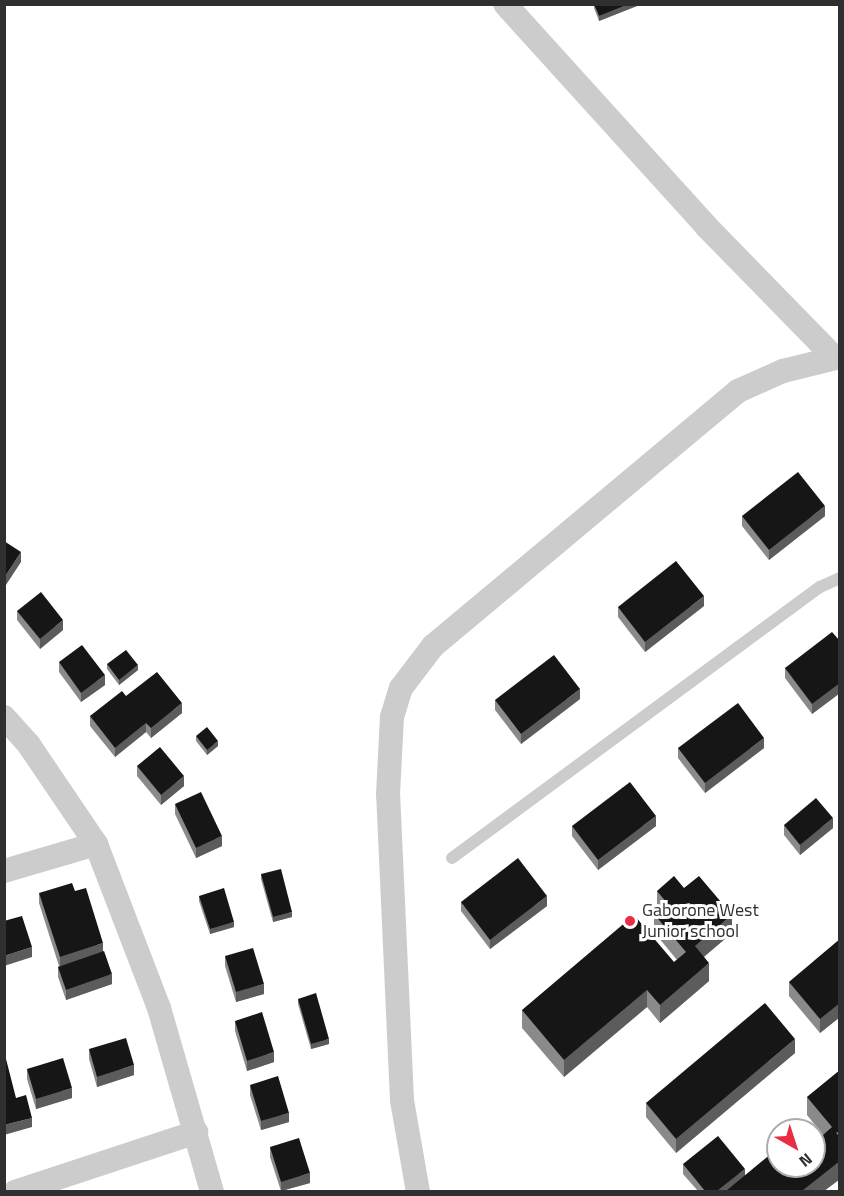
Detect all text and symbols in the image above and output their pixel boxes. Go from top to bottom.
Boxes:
place label: Gaborone West Junior school [642,900,759,942]
marker: Gaborone West Junior school [623,914,637,928]
north arrow [766,1118,826,1178]
text: N [794,1148,818,1173]

